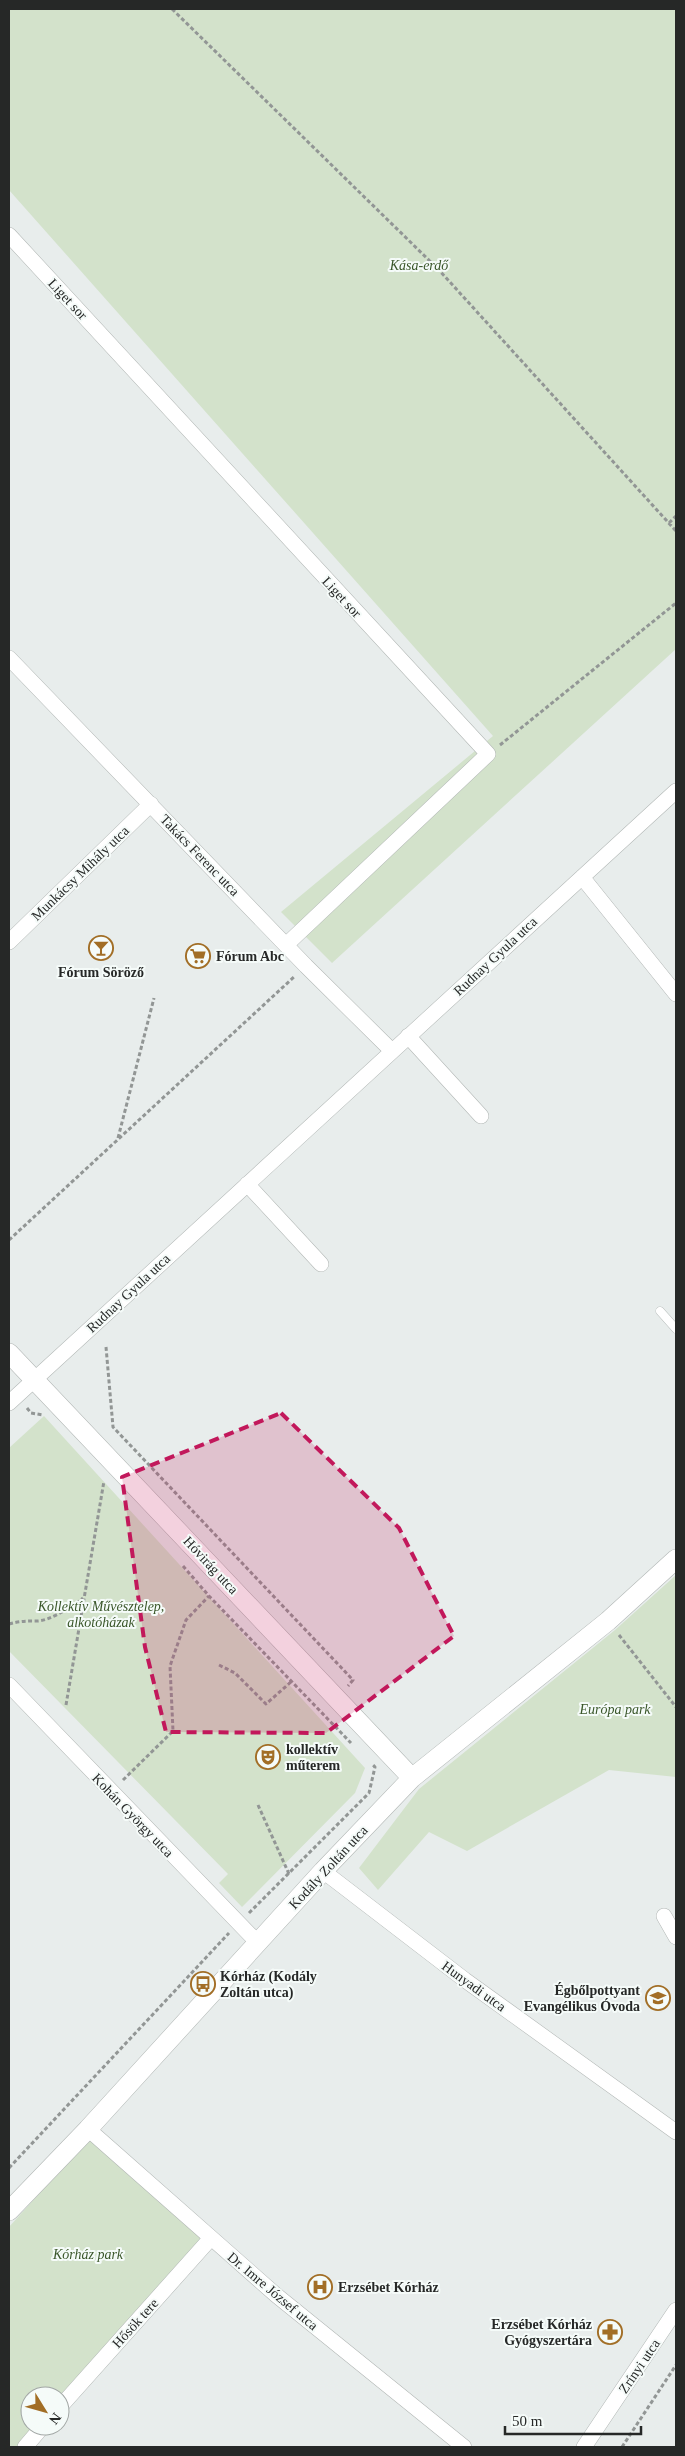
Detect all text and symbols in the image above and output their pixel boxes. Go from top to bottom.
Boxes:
park label: Kása-erdő [389,258,449,273]
street label: Liget sor [45,276,90,323]
street label: Liget sor [319,574,364,621]
street label: Takács Ferenc utca [157,812,243,900]
street label: Munkácsy Mihály utca [29,823,133,924]
street label: Rudnay Gyula utca [451,913,541,999]
bar icon: Fórum Söröző [88,935,114,961]
supermarket icon: Fórum Abc [185,943,211,969]
place label: Fórum Abc [216,949,284,964]
place label: Fórum Söröző [58,965,144,980]
street label: Rudnay Gyula utca [84,1250,174,1336]
street label: Hóvirág utca [180,1534,241,1598]
park label: Kollektív Művésztelep, alkotóházak [37,1599,164,1630]
park label: Európa park [578,1702,651,1717]
place label: kollektív műterem [286,1742,340,1773]
theatre icon: kollektív műterem [255,1744,281,1770]
street label: Kohán György utca [89,1771,177,1861]
street label: Kodály Zoltán utca [286,1822,371,1912]
street label: Hunyadi utca [439,1958,509,2015]
place label: Kórház (Kodály Zoltán utca) [220,1969,317,2001]
bus stop icon: Kórház (Kodály Zoltán utca) [190,1971,216,1997]
place label: Égbőlpottyant Evangélikus Óvoda [524,1982,640,2014]
school or university icon: Égbőlpottyant Evangélikus Óvoda [645,1985,671,2011]
park label: Kórház park [52,2247,124,2262]
street label: Dr. Imre József utca [225,2249,321,2334]
hospital icon: Erzsébet Kórház [307,2274,333,2300]
place label: Erzsébet Kórház [338,2280,439,2295]
street label: Hősök tere [109,2296,161,2351]
place label: Erzsébet Kórház Gyógyszertára [491,2317,592,2348]
pharmacy icon: Erzsébet Kórház Gyógyszertára [597,2319,623,2345]
street label: Zrínyi utca [616,2336,663,2396]
north arrow [20,2386,70,2436]
scale bar [505,2404,641,2436]
text: N [46,2410,64,2427]
text: 50 m [512,2413,543,2429]

